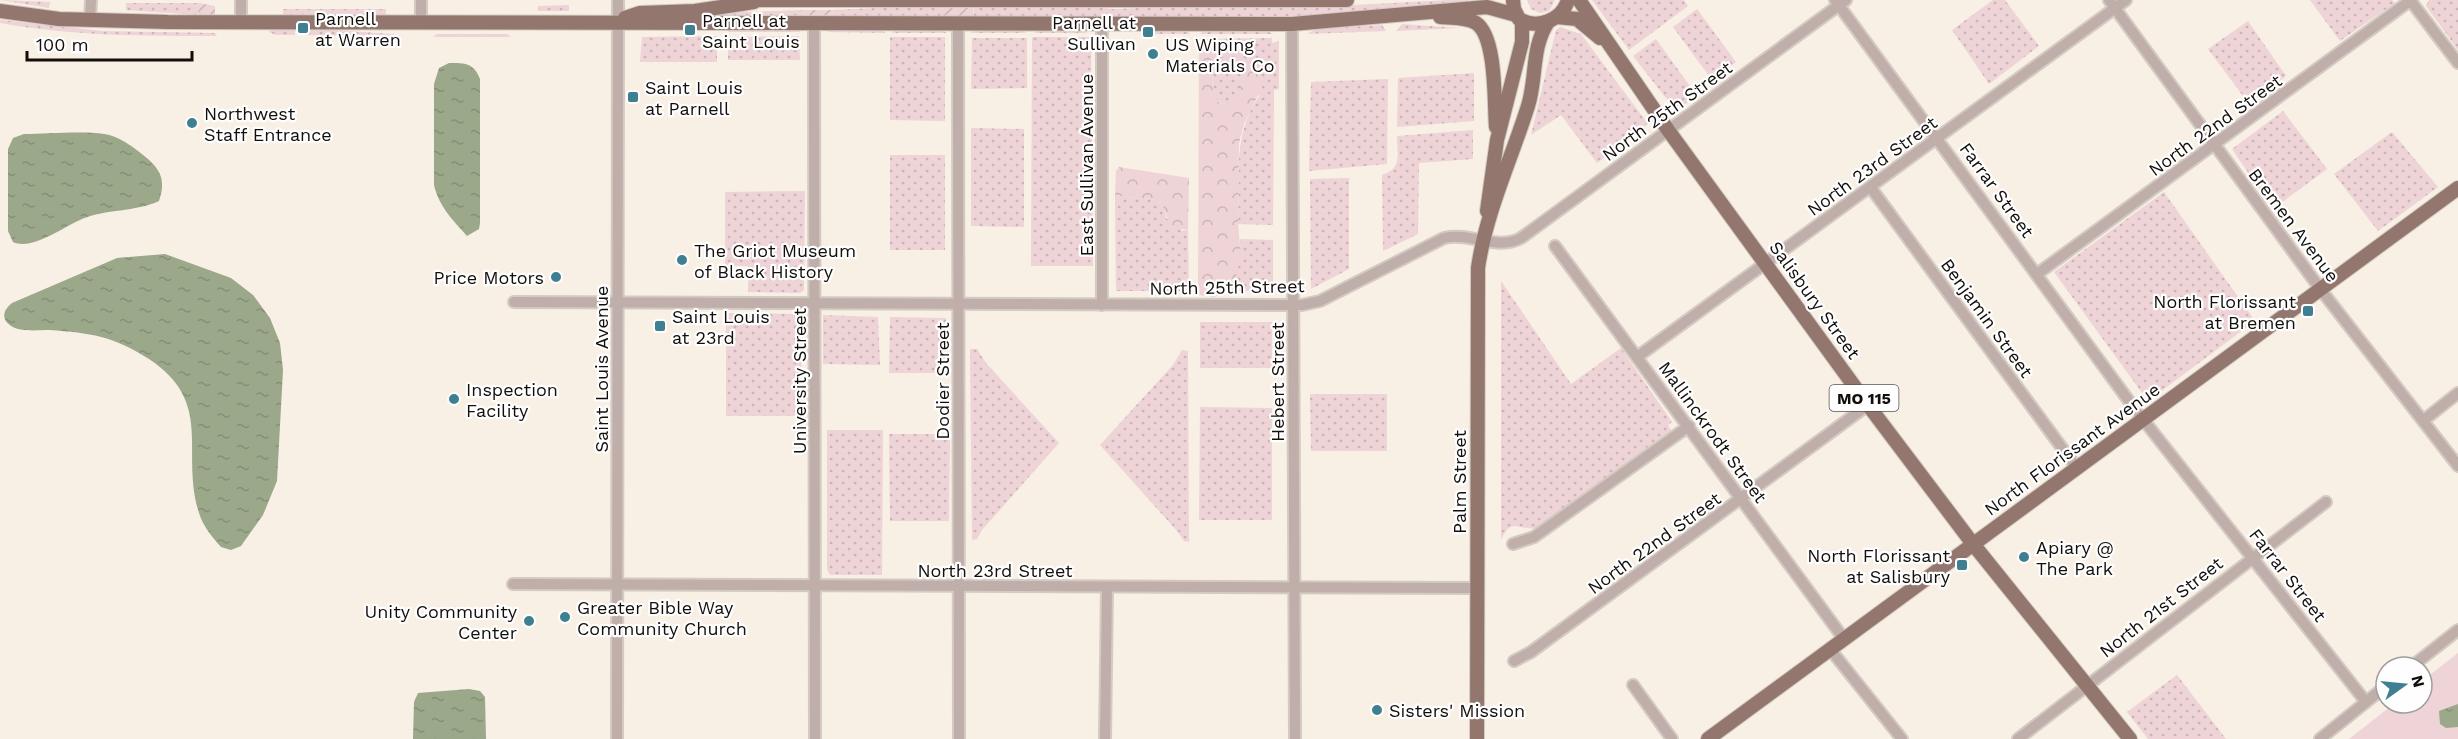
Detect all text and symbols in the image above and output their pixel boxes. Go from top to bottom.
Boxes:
place label: Parnell at Warren [315,8,401,50]
place label: Parnell at Saint Louis [702,10,800,52]
place label: Parnell at Sullivan [1052,12,1136,54]
marker: Parnell at Warren [296,21,310,35]
marker: Parnell at Saint Louis [683,23,697,37]
scale bar [27,24,192,62]
marker: Parnell at Sullivan [1141,25,1155,39]
text: 100 m [36,34,89,55]
place label: US Wiping Materials Co [1165,34,1275,76]
marker: US Wiping Materials Co [1146,47,1160,61]
street label: North 25th Street [1598,57,1736,165]
street label: North 22nd Street [2144,69,2286,180]
street label: East Sullivan Avenue [1076,74,1097,256]
place label: Saint Louis at Parnell [645,77,743,119]
marker: Saint Louis at Parnell [626,90,640,104]
place label: Northwest Staff Entrance [204,103,332,145]
street label: North 23rd Street [1803,112,1941,220]
marker: Northwest Staff Entrance [185,116,199,130]
street label: Farrar Street [1956,138,2039,242]
street label: Bremen Avenue [2244,164,2344,286]
street label: Salisbury Street [1765,237,1865,363]
place label: The Griot Museum of Black History [694,240,856,282]
marker: The Griot Museum of Black History [675,253,689,267]
street label: Benjamin Street [1937,255,2037,382]
place label: Price Motors [434,267,544,288]
marker: Price Motors [549,270,563,284]
street label: North 25th Street [1149,275,1305,299]
street label: Saint Louis Avenue [591,286,612,452]
place label: North Florissant at Bremen [2153,291,2296,333]
marker: North Florissant at Bremen [2301,304,2315,318]
place label: Saint Louis at 23rd [672,306,770,348]
street label: University Street [789,307,810,454]
marker: Saint Louis at 23rd [653,319,667,333]
street label: Dodier Street [932,322,953,440]
street label: Hebert Street [1267,322,1288,442]
street label: Mallinckrodt Street [1655,357,1772,507]
street label: North Florissant Avenue [1980,378,2164,520]
place label: Inspection Facility [466,379,558,421]
road number: MO 115 [1830,385,1898,411]
marker: Inspection Facility [447,392,461,406]
street label: Palm Street [1449,429,1470,534]
street label: North 22nd Street [1583,487,1725,598]
street label: Farrar Street [2245,524,2331,626]
place label: Apiary @ The Park [2036,537,2114,579]
place label: North Florissant at Salisbury [1807,545,1951,587]
marker: Apiary @ The Park [2017,550,2031,564]
street label: North 21st Street [2095,552,2227,662]
marker: North Florissant at Salisbury [1955,558,1969,572]
street label: North 23rd Street [917,560,1073,581]
place label: Greater Bible Way Community Church [577,597,747,639]
place label: Unity Community Center [365,601,518,643]
marker: Greater Bible Way Community Church [558,610,572,624]
marker: Unity Community Center [522,614,536,628]
north arrow [2374,655,2434,715]
text: N [2407,673,2429,689]
place label: Sisters' Mission [1389,700,1525,721]
marker: Sisters' Mission [1370,703,1384,717]

